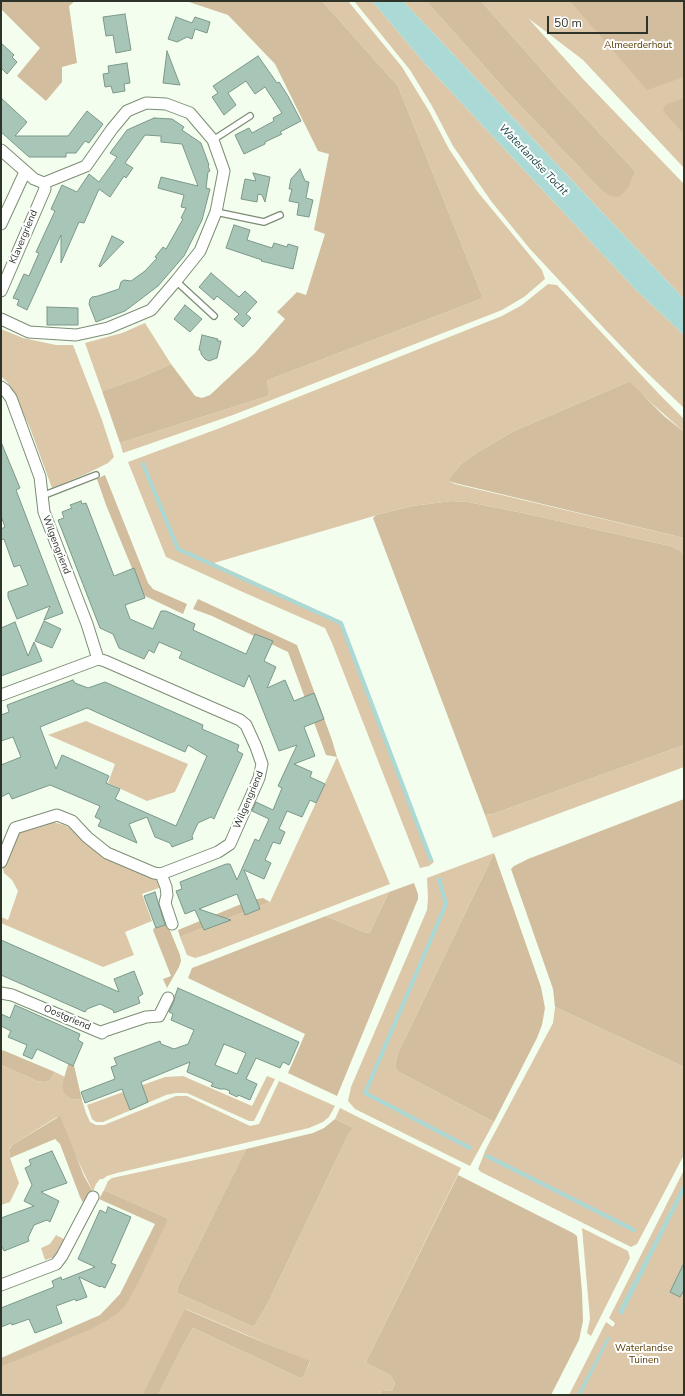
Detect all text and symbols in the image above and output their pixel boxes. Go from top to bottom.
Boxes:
scale bar [549,8,650,34]
text: 50 m [554,15,582,31]
park label: Almeerderhout [604,40,672,52]
water label: Waterlandse Tocht [496,122,570,198]
street label: Klavergriend [7,208,41,266]
street label: Wilgengriend [39,514,73,576]
street label: Wilgengriend [231,769,267,831]
street label: Oostgriend [42,1003,92,1033]
park label: Waterlandse Tuinen [615,1343,673,1366]

